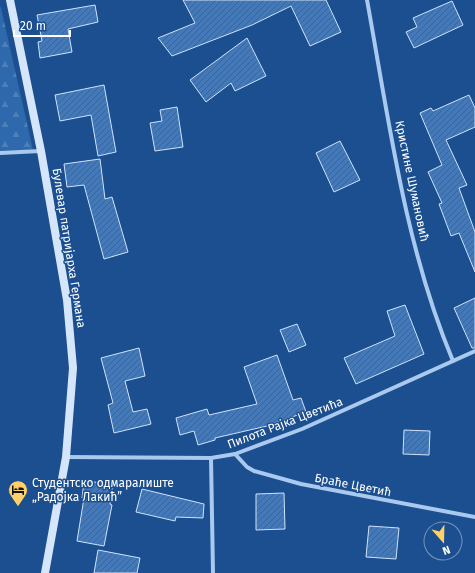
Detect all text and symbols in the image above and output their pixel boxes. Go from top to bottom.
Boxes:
scale bar [14,12,70,38]
text: 20 m [20,19,46,33]
street label: Кристине Шумановић [392,119,432,243]
street label: Булевар патријарха Германа [49,167,89,329]
street label: Пилота Рајка Цветића [225,394,345,452]
street label: Браће Цветић [313,471,393,499]
place label: Студентско одмаралиште „Радојка Лакић” [32,476,174,504]
hotel icon: Студентско одмаралиште „Радојка Лакић” [7,479,29,507]
north arrow [423,521,463,561]
text: N [441,543,452,557]

